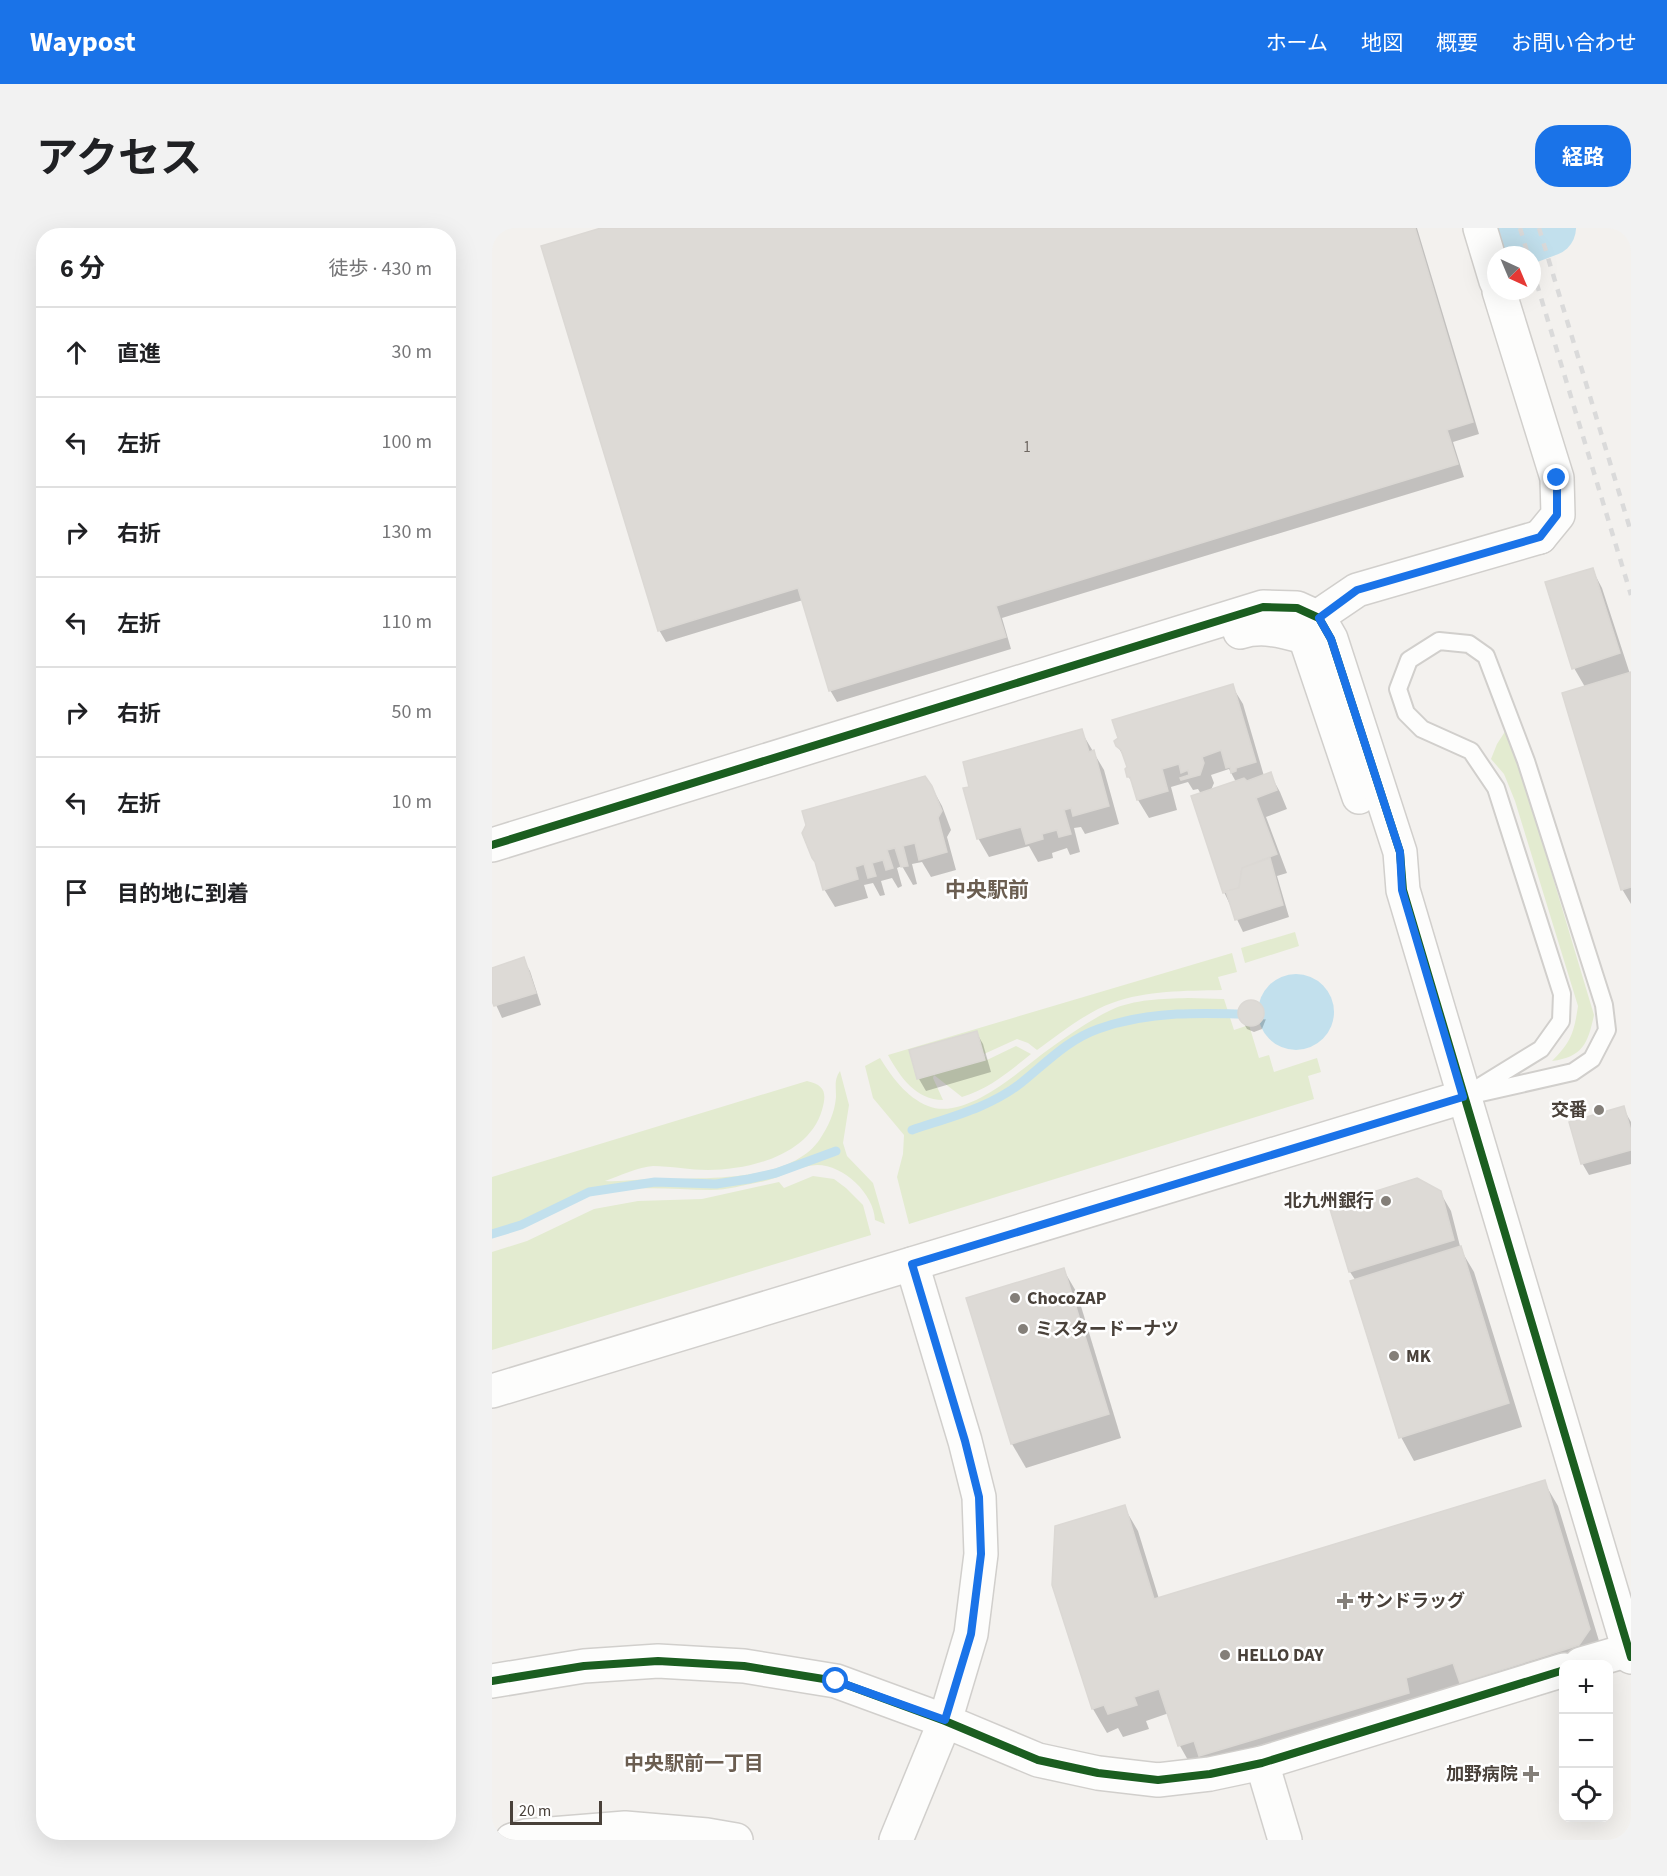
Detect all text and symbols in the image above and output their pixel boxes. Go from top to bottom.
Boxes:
text: Waypost [30,22,136,62]
text: ホーム [1266,28,1328,58]
text: 地図 [1361,28,1403,58]
text: 概要 [1436,28,1478,58]
text: お問い合わせ [1511,28,1637,58]
button: 経路 [1535,125,1631,187]
text: アクセス [36,129,202,189]
north arrow [1487,246,1541,300]
text: 6 分 [60,250,105,287]
text: 徒歩 · 430 m [329,255,432,283]
icon: ahead [60,336,93,369]
text: 直進 [117,338,161,370]
text: 30 m [392,338,432,366]
icon: left [60,426,93,459]
text: 左折 [117,428,161,460]
text: 100 m [382,428,432,456]
house number: 1 [1023,437,1031,458]
route end [1543,464,1569,490]
icon: right [60,516,93,549]
text: 右折 [117,518,161,550]
text: 130 m [382,518,432,546]
icon: left [60,606,93,639]
text: 左折 [117,608,161,640]
text: 110 m [382,608,432,636]
icon: right [60,696,93,729]
text: 右折 [117,698,161,730]
text: 50 m [392,698,432,726]
icon: left [60,786,93,819]
text: 左折 [117,788,161,820]
text: 10 m [392,788,432,816]
district label: 中央駅前 [945,875,1029,905]
icon: arrive [60,876,93,909]
text: 目的地に到着 [117,878,249,910]
place label: 交番 [1551,1098,1587,1123]
marker: 交番 [1592,1103,1606,1117]
place label: 北九州銀行 [1284,1189,1374,1214]
marker: 北九州銀行 [1379,1194,1393,1208]
place label: ChocoZAP [1027,1286,1107,1311]
marker: ChocoZAP [1008,1291,1022,1305]
place label: ミスタードーナツ [1035,1317,1179,1342]
marker: ミスタードーナツ [1016,1322,1030,1336]
place label: MK [1406,1344,1432,1369]
marker: MK [1387,1349,1401,1363]
place label: サンドラッグ [1357,1589,1465,1614]
marker: サンドラッグ [1338,1594,1352,1608]
place label: HELLO DAY [1237,1643,1324,1668]
marker: HELLO DAY [1218,1648,1232,1662]
map controls [1559,1660,1613,1822]
button: + [1559,1660,1613,1714]
route start [822,1667,848,1693]
button: − [1559,1714,1613,1768]
district label: 中央駅前一丁目 [624,1750,764,1778]
place label: 加野病院 [1446,1762,1518,1787]
marker: 加野病院 [1522,1765,1540,1783]
button: locate [1559,1768,1613,1822]
scale bar [510,1798,602,1826]
text: 20 m [519,1800,551,1822]

